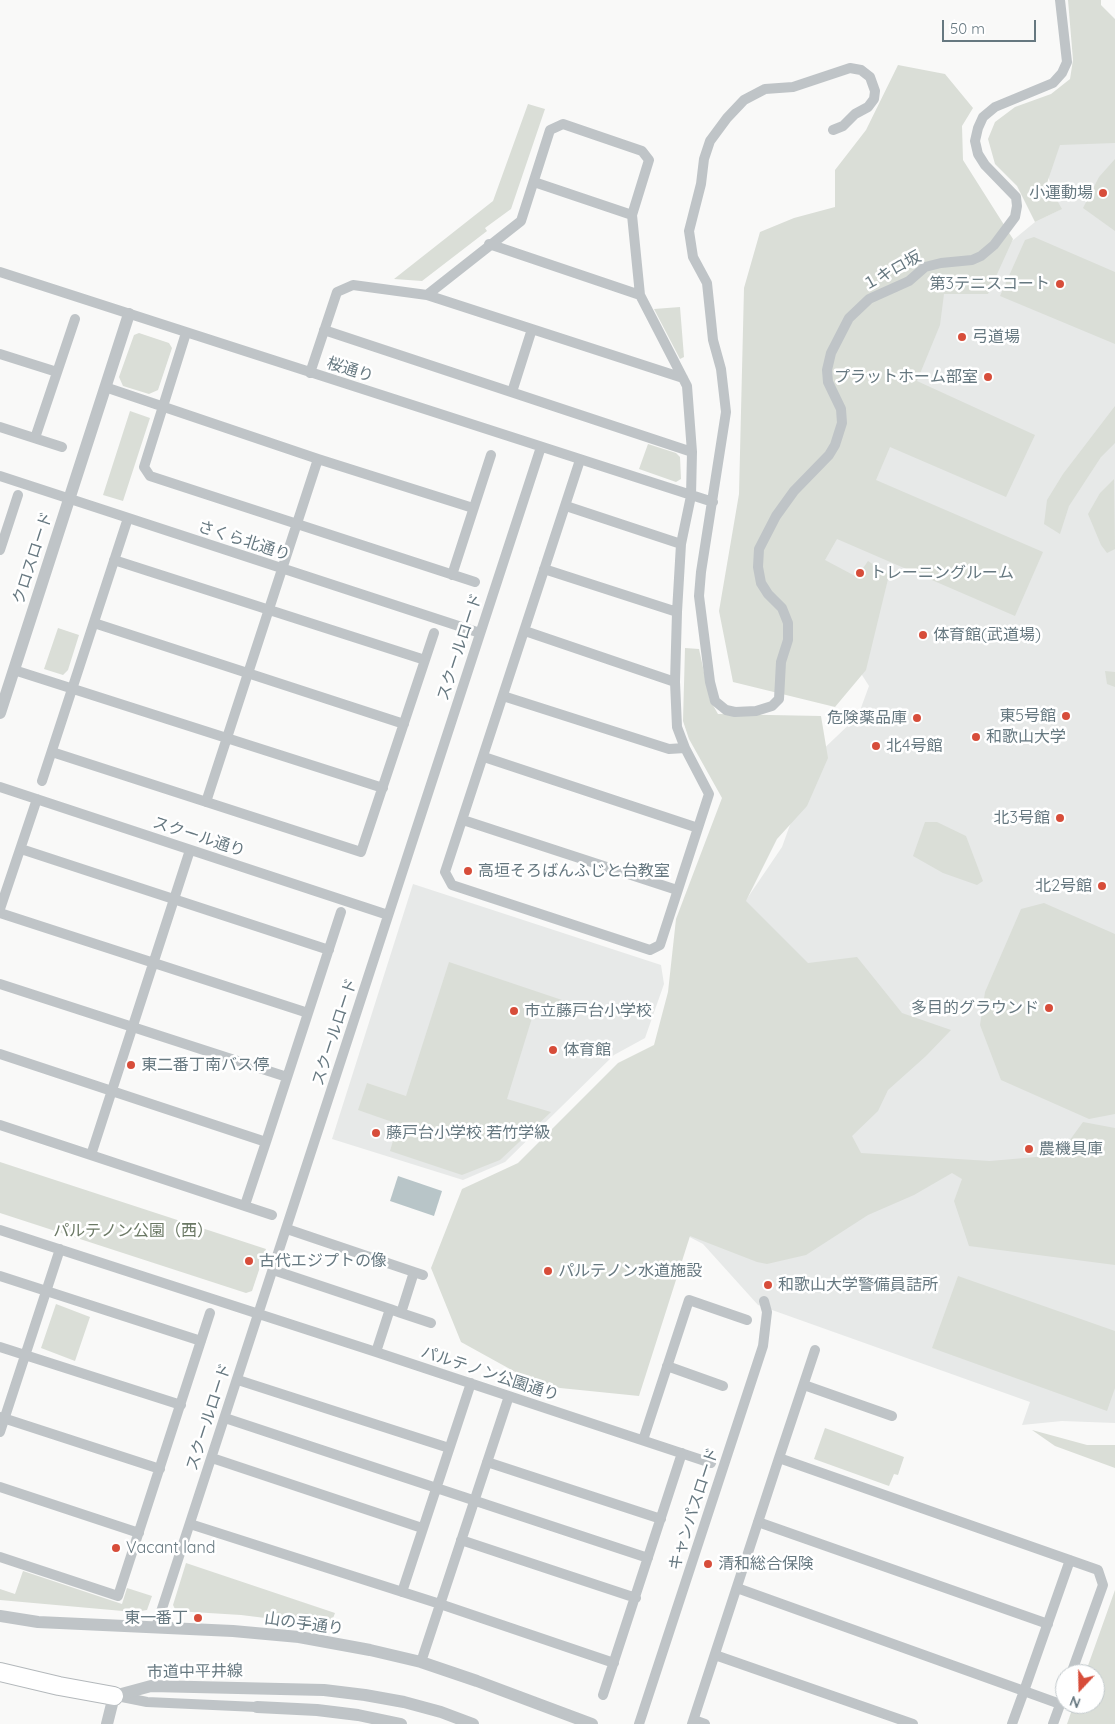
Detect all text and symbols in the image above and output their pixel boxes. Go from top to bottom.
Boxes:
scale bar [945,10,1039,42]
text: 50 m [950,19,985,38]
place label: 小運動場 [1029,183,1093,203]
marker: 小運動場 [1097,187,1109,199]
street label: １キロ坂 [859,247,925,295]
place label: 第3テニスコート [930,274,1050,294]
marker: 第3テニスコート [1054,278,1066,290]
place label: 弓道場 [972,327,1020,347]
marker: 弓道場 [956,331,968,343]
street label: 桜通り [324,353,376,387]
place label: プラットホーム部室 [834,367,978,387]
marker: プラットホーム部室 [982,371,994,383]
street label: クロスロード [9,509,57,607]
street label: さくら北通り [195,517,293,565]
place label: トレーニングルーム [870,563,1014,583]
marker: トレーニングルーム [854,567,866,579]
street label: スクールロード [434,591,486,703]
place label: 体育館(武道場) [933,625,1041,645]
marker: 体育館(武道場) [917,629,929,641]
place label: 東5号館 [999,706,1056,726]
place label: 危険薬品庫 [827,708,907,728]
marker: 東5号館 [1060,710,1072,722]
marker: 危険薬品庫 [911,712,923,724]
place label: 和歌山大学 [986,727,1066,747]
marker: 和歌山大学 [970,731,982,743]
place label: 北4号館 [886,736,942,756]
marker: 北4号館 [870,740,882,752]
place label: 北3号館 [994,808,1050,828]
marker: 北3号館 [1054,812,1066,824]
street label: スクール通り [150,813,248,861]
place label: 高垣そろばんふじと台教室 [478,861,670,881]
marker: 高垣そろばんふじと台教室 [462,865,474,877]
place label: 北2号館 [1035,876,1092,896]
marker: 北2号館 [1096,880,1108,892]
street label: スクールロード [309,976,361,1088]
place label: 多目的グラウンド [911,998,1039,1018]
place label: 市立藤戸台小学校 [524,1001,652,1021]
marker: 多目的グラウンド [1043,1002,1055,1014]
marker: 市立藤戸台小学校 [508,1005,520,1017]
place label: 体育館 [563,1040,611,1060]
marker: 体育館 [547,1044,559,1056]
place label: 東二番丁南バス停 [141,1055,269,1075]
marker: 東二番丁南バス停 [125,1059,137,1071]
place label: 藤戸台小学校 若竹学級 [386,1123,550,1143]
marker: 藤戸台小学校 若竹学級 [370,1127,382,1139]
place label: 農機具庫 [1039,1139,1103,1159]
marker: 農機具庫 [1023,1143,1035,1155]
park label: パルテノン公園（西） [53,1221,213,1241]
place label: 古代エジプトの像 [259,1251,387,1271]
marker: 古代エジプトの像 [243,1255,255,1267]
place label: パルテノン水道施設 [558,1261,702,1281]
marker: パルテノン水道施設 [542,1265,554,1277]
place label: 和歌山大学警備員詰所 [778,1275,938,1295]
marker: 和歌山大学警備員詰所 [762,1279,774,1291]
street label: パルテノン公園通り [419,1343,561,1405]
street label: スクールロード [183,1361,235,1473]
street label: キャンパスロード [665,1445,723,1573]
place label: Vacant land [126,1538,215,1558]
marker: Vacant land [110,1542,122,1554]
place label: 清和総合保険 [718,1554,814,1574]
marker: 清和総合保険 [702,1558,714,1570]
place label: 東一番丁 [124,1608,188,1628]
street label: 山の手通り [263,1609,345,1639]
marker: 東一番丁 [192,1612,204,1624]
street label: 市道中平井線 [147,1662,243,1682]
north arrow [1055,1664,1105,1714]
text: N [1067,1692,1083,1712]

